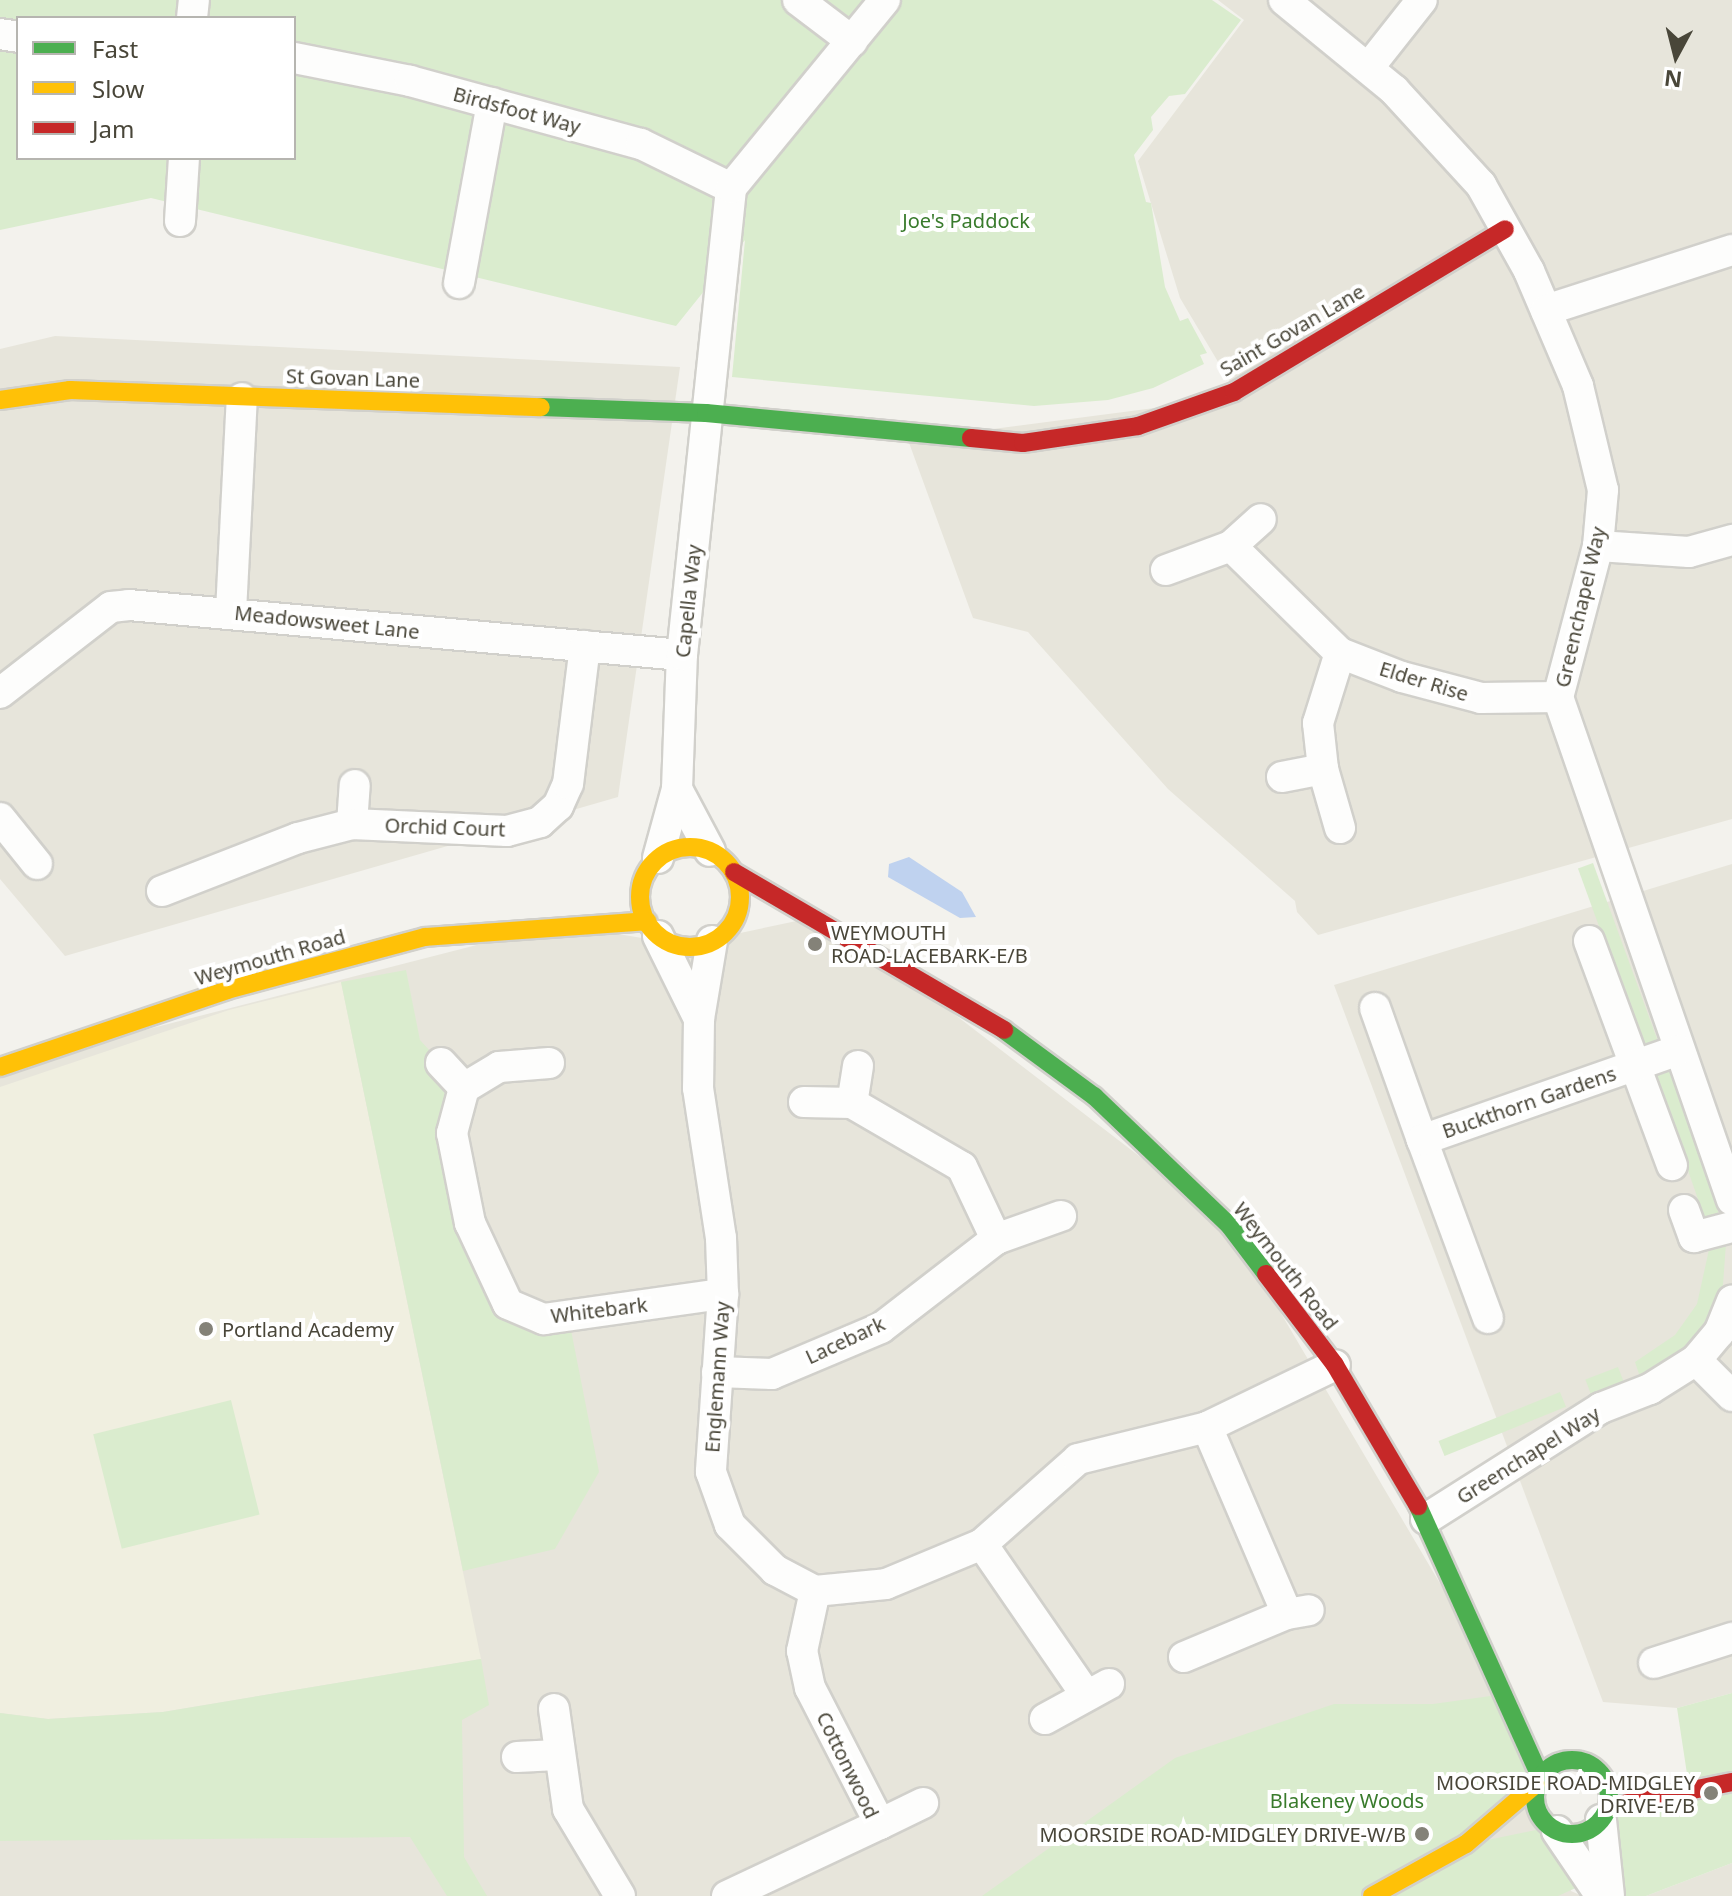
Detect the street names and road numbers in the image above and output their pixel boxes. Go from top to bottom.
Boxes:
street label: Birdsfoot Way [451,81,583,139]
street label: Saint Govan Lane [1216,279,1368,381]
street label: St Govan Lane [286,364,420,392]
street label: Greenchapel Way [1550,524,1610,690]
street label: Capella Way [670,543,706,659]
street label: Meadowsweet Lane [233,600,421,644]
street label: Elder Rise [1377,656,1471,706]
street label: Orchid Court [384,813,506,841]
street label: Weymouth Road [192,924,348,990]
street label: Buckthorn Gardens [1439,1061,1619,1143]
street label: Weymouth Road [1229,1197,1343,1335]
street label: Whitebark [549,1292,649,1328]
street label: Englemann Way [700,1301,734,1453]
street label: Lacebark [801,1311,889,1369]
street label: Greenchapel Way [1452,1401,1604,1509]
street label: Cottonwood [812,1708,884,1822]

